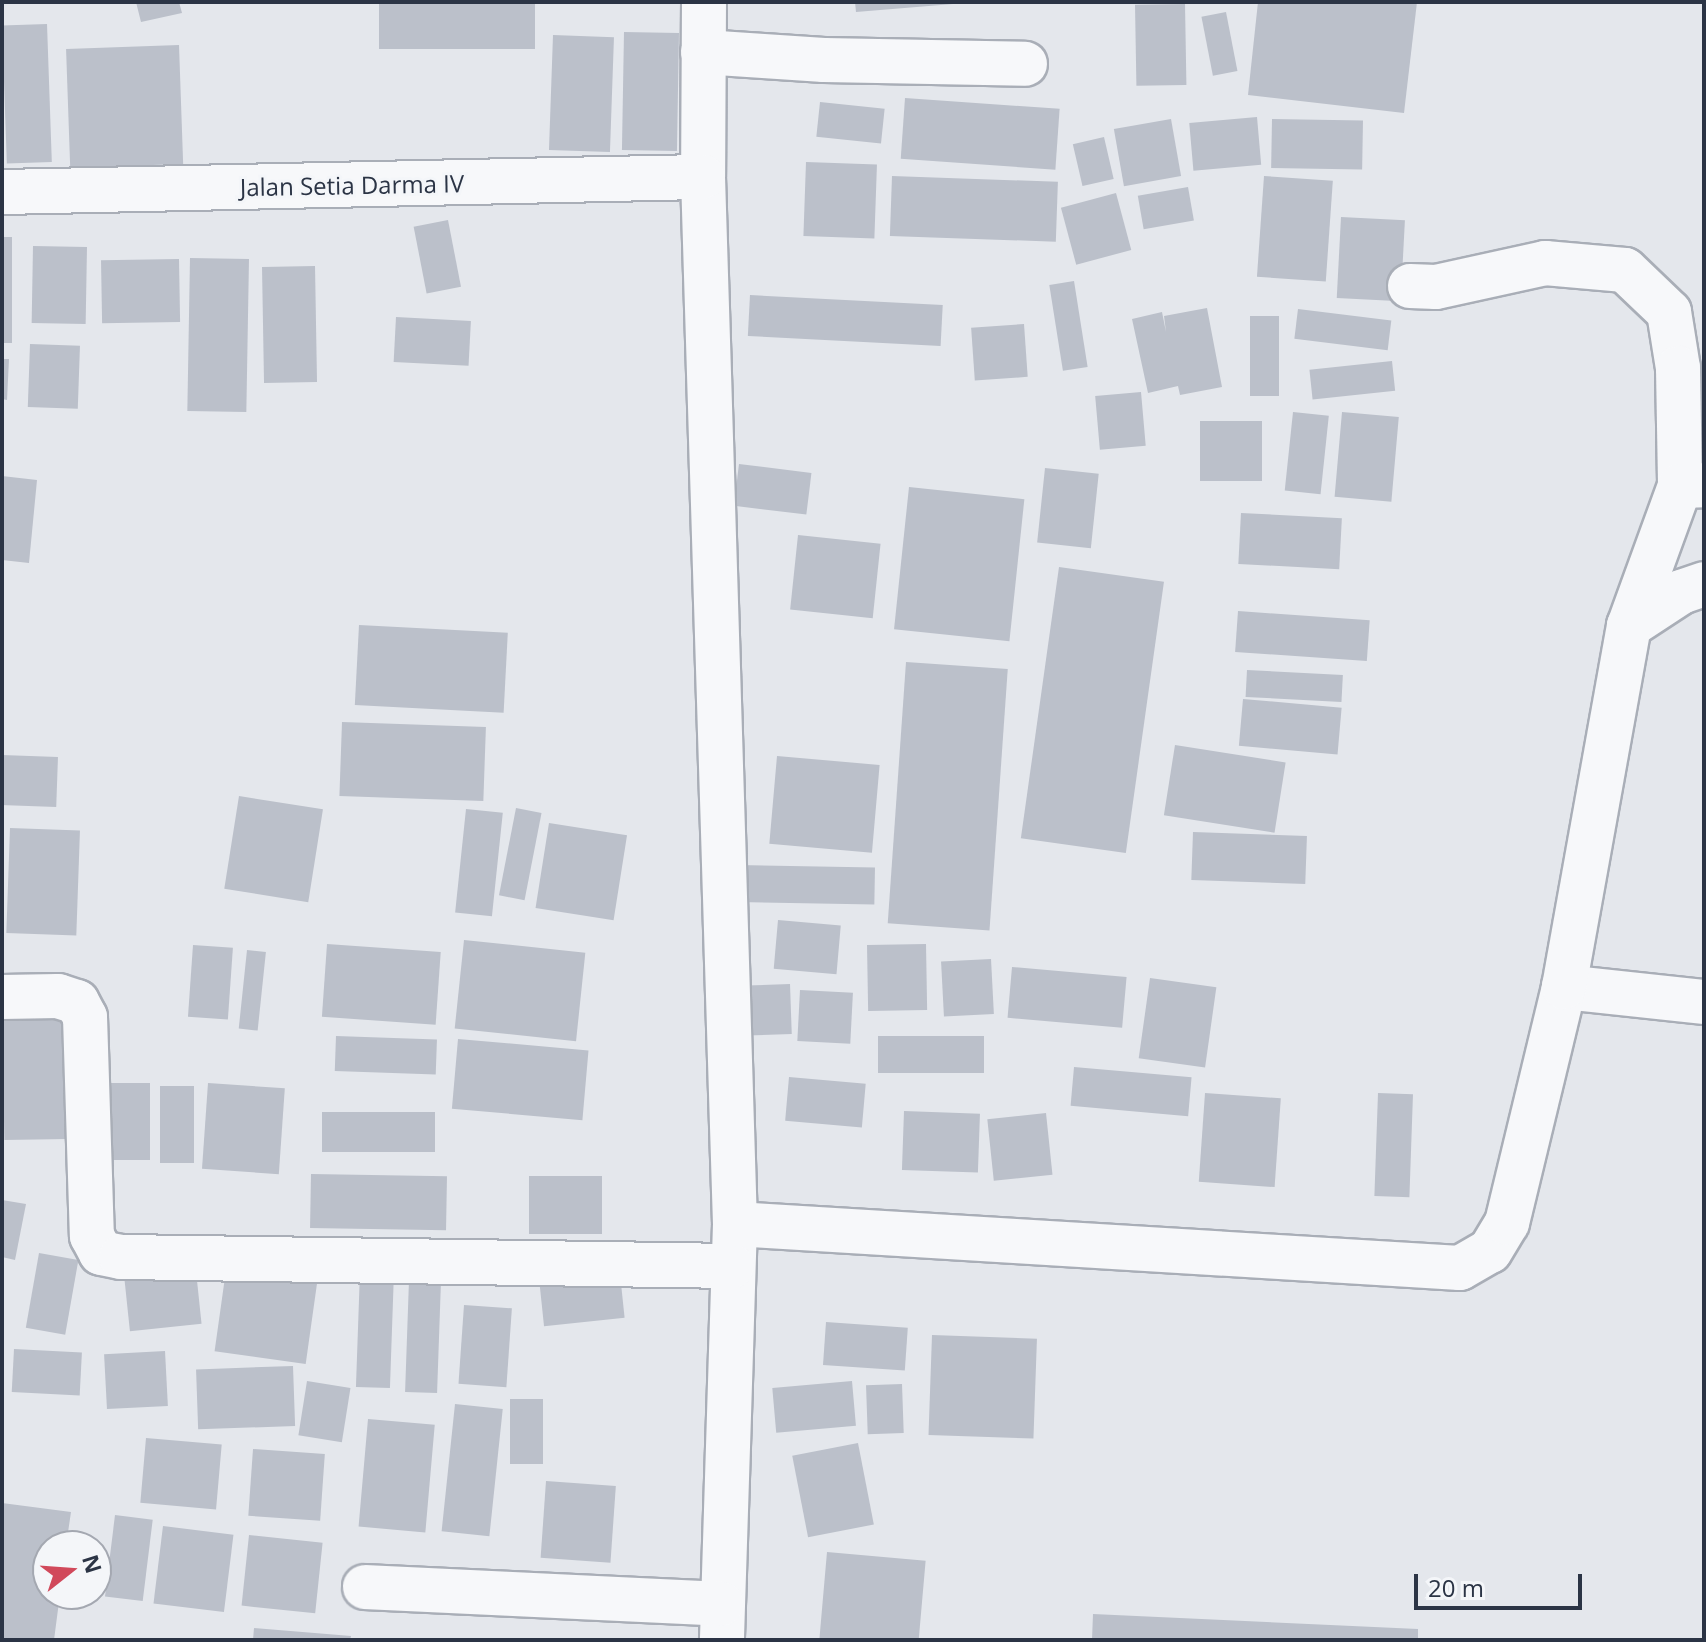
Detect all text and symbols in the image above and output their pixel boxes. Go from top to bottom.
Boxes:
street label: Jalan Setia Darma IV [240,169,464,201]
north arrow [32,1530,112,1610]
text: N [76,1551,110,1577]
scale bar [1418,1558,1586,1608]
text: 20 m [1428,1571,1484,1604]

